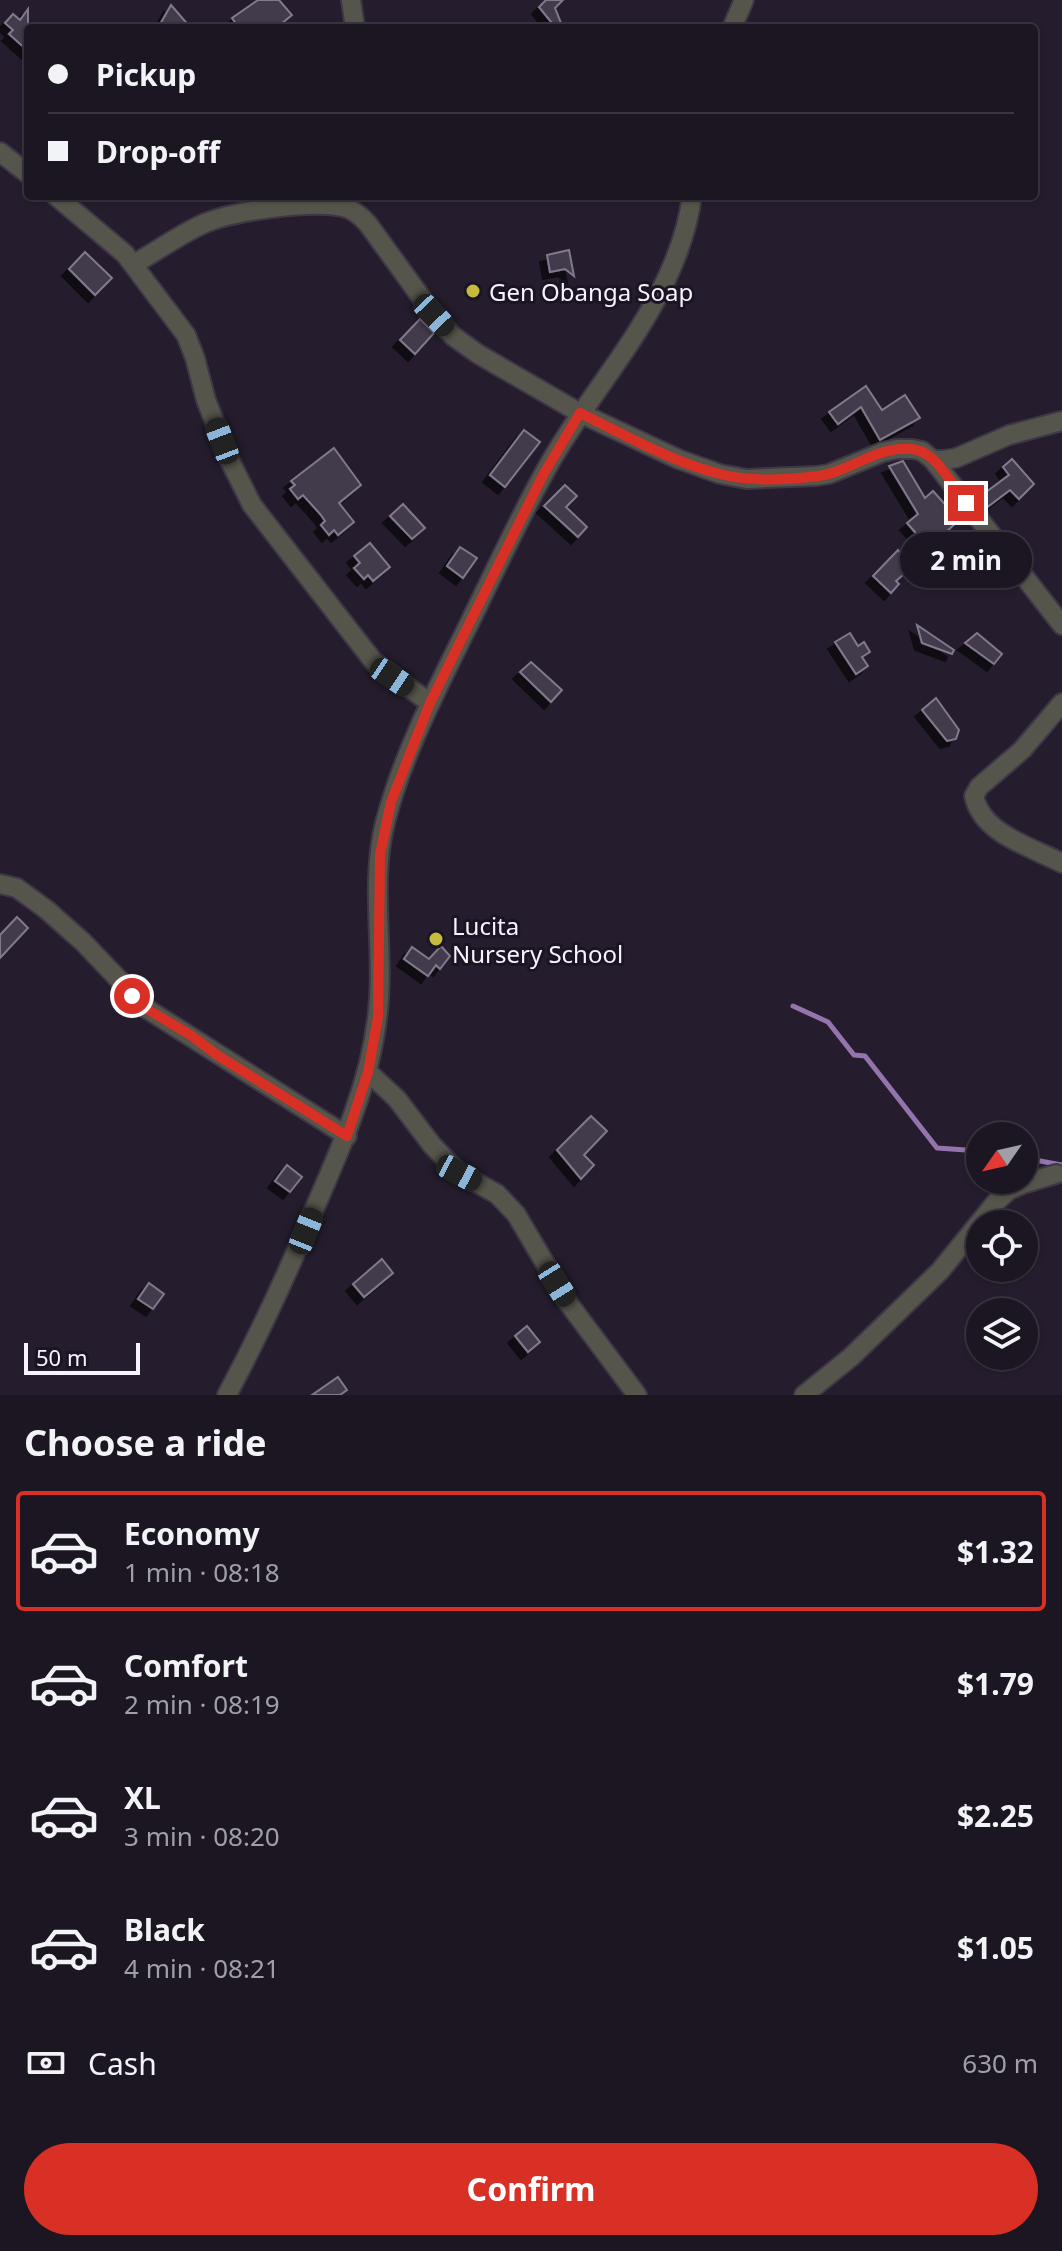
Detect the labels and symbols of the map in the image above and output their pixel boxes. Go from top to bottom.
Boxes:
place label: Gen Obanga Soap [489,275,693,308]
marker: Gen Obanga Soap [464,282,482,300]
car [409,289,459,341]
car [202,414,242,468]
route end [948,485,984,521]
callout: 2 min [900,531,1032,587]
car [365,654,419,700]
place label: Lucita Nursery School [452,909,623,970]
marker: Lucita Nursery School [427,930,445,948]
route start [114,978,150,1014]
north arrow [966,1122,1038,1194]
car [432,1151,486,1195]
car [286,1204,326,1258]
car [534,1257,580,1311]
scale bar [24,1339,140,1375]

